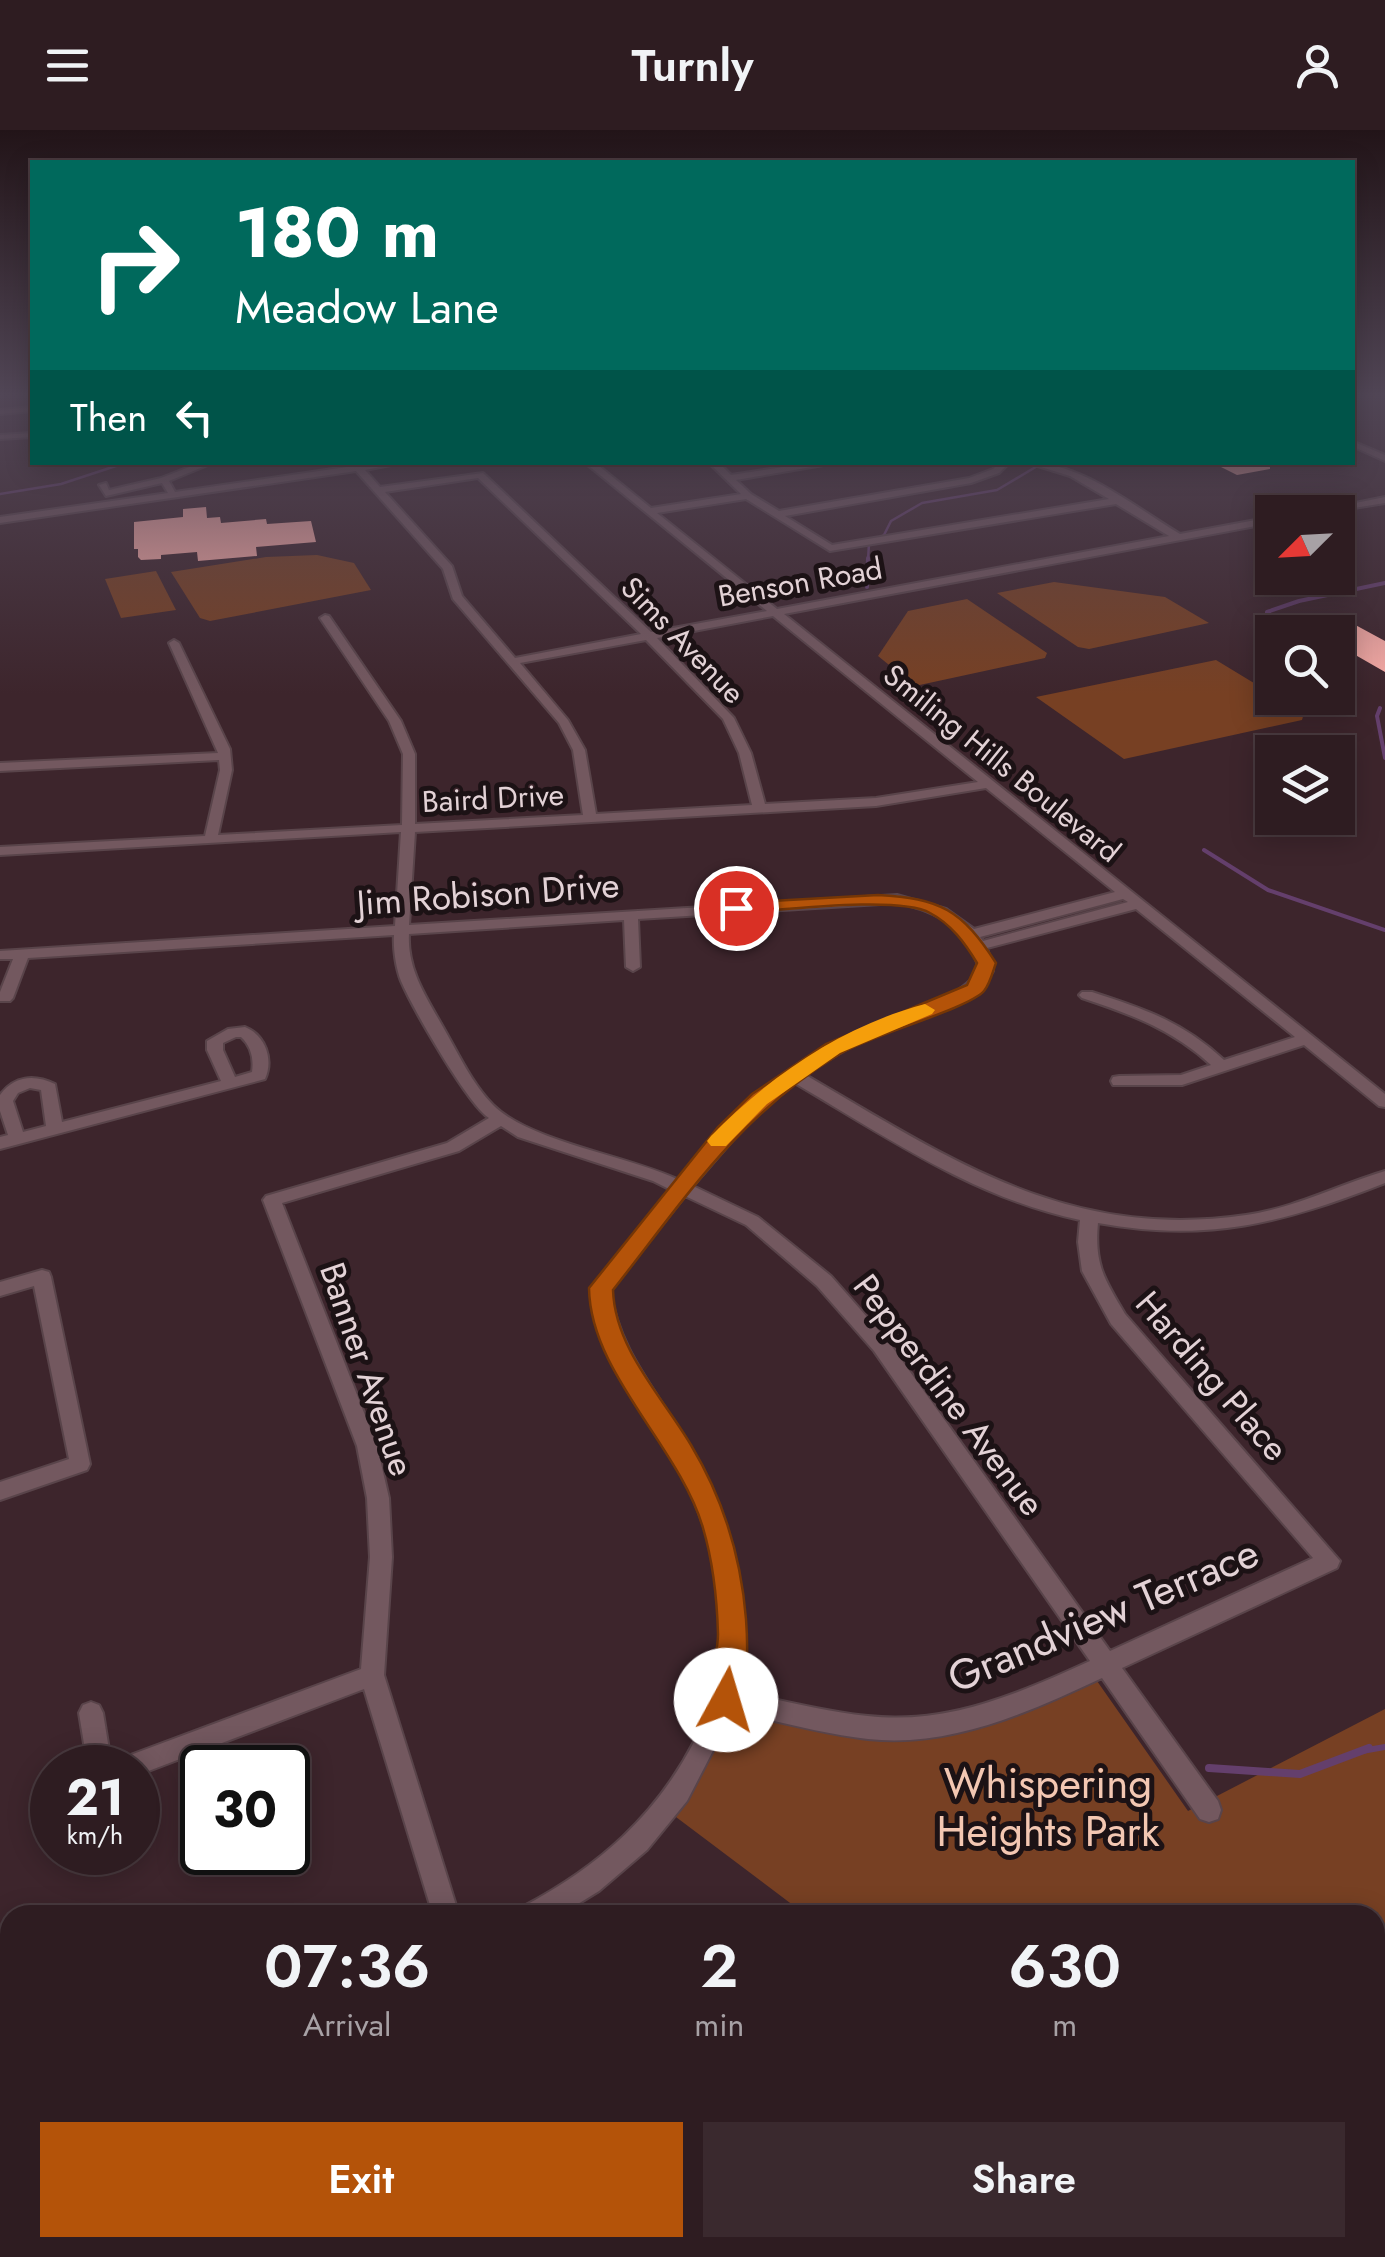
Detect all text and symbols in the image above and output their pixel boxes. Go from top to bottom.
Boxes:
text: Turnly [631,33,754,98]
icon: menu [40,38,95,93]
icon: person [1290,38,1345,93]
text: 180 m [235,182,439,283]
icon: right [70,200,200,330]
text: Meadow Lane [235,275,499,340]
text: Then [70,390,147,445]
icon: left [167,390,222,445]
north arrow [1255,495,1355,595]
map controls [1255,495,1355,835]
street label: Benson Road [715,546,885,618]
street label: Sims Avenue [611,567,755,713]
button: search [1255,615,1355,715]
street label: Smiling Hills Boulevard [874,654,1130,872]
button: layers [1255,735,1355,835]
street label: Baird Drive [421,773,565,823]
street label: Jim Robison Drive [351,860,621,928]
pin [694,866,779,951]
icon: arrive [709,881,764,936]
street label: Banner Avenue [307,1256,427,1482]
street label: Pepperdine Avenue [841,1264,1057,1526]
street label: Harding Place [1124,1280,1300,1472]
street label: Grandview Terrace [938,1522,1268,1708]
position arrow [674,1648,778,1752]
speed limit sign: 30 [180,1745,310,1875]
park label: Whispering Heights Park [936,1753,1160,1862]
text: 21 [66,1761,124,1834]
text: km/h [67,1817,123,1853]
text: 07:36 [264,1923,430,2010]
text: 2 [700,1923,738,2010]
text: 630 [1008,1923,1121,2010]
text: Arrival [303,2002,391,2048]
text: min [694,2002,744,2048]
text: m [1052,2002,1077,2048]
button: Exit [40,2122,683,2237]
button: Share [703,2122,1345,2237]

